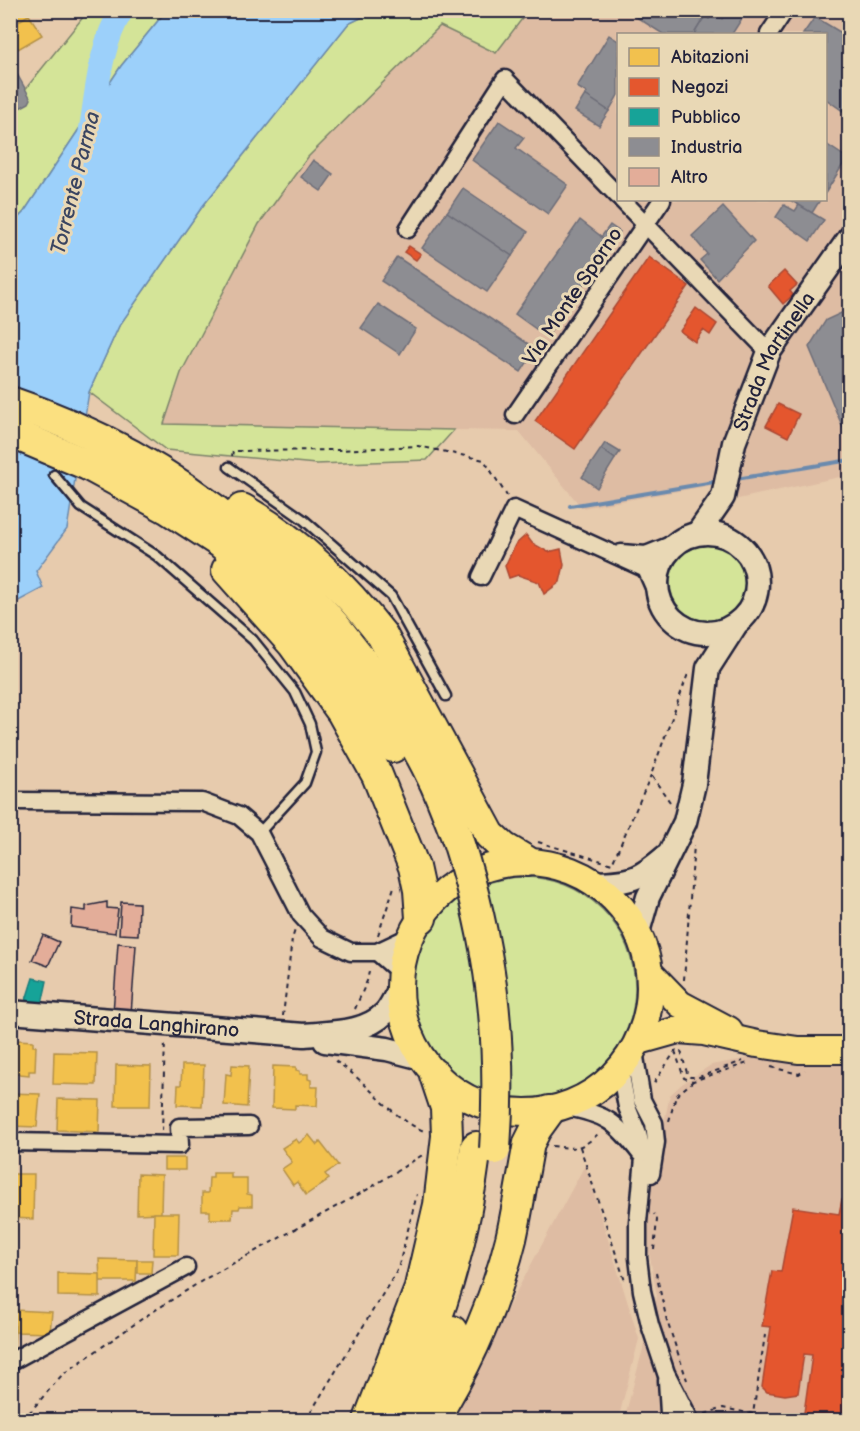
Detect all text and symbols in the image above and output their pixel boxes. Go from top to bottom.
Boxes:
legend [617,33,827,201]
text: Abitazioni [671,47,749,68]
text: Negozi [671,77,729,98]
text: Pubblico [671,107,741,128]
water label: Torrente Parma [46,109,105,257]
text: Industria [671,137,742,158]
text: Altro [671,167,708,188]
street label: Via Monte Sporno [518,223,628,370]
street label: Strada Martinella [729,288,820,435]
street label: Strada Langhirano [73,1006,240,1043]

